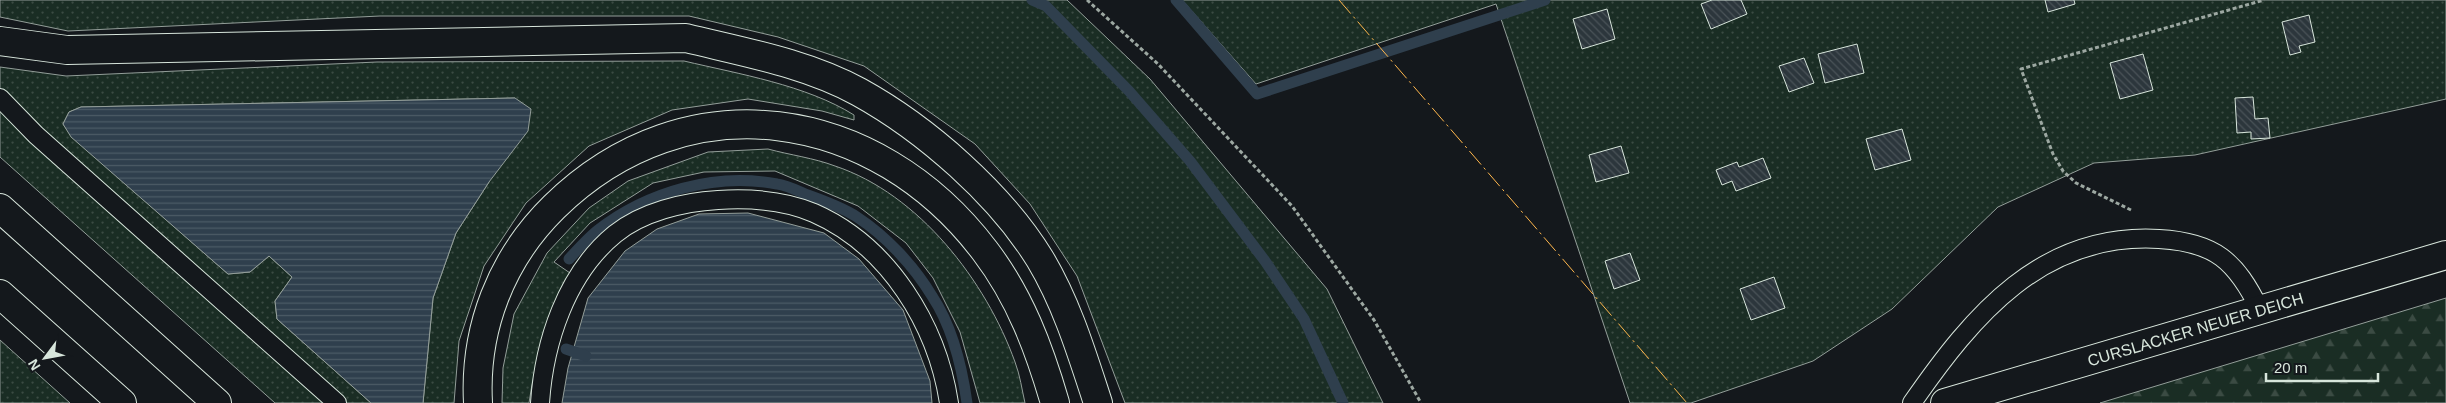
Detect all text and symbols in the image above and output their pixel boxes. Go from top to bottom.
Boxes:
street label: CURSLACKER NEUER DEICH [2086,290,2305,369]
north arrow [20,333,70,383]
scale bar [2266,350,2378,382]
text: N [25,356,43,373]
text: 20 m [2274,359,2307,376]

